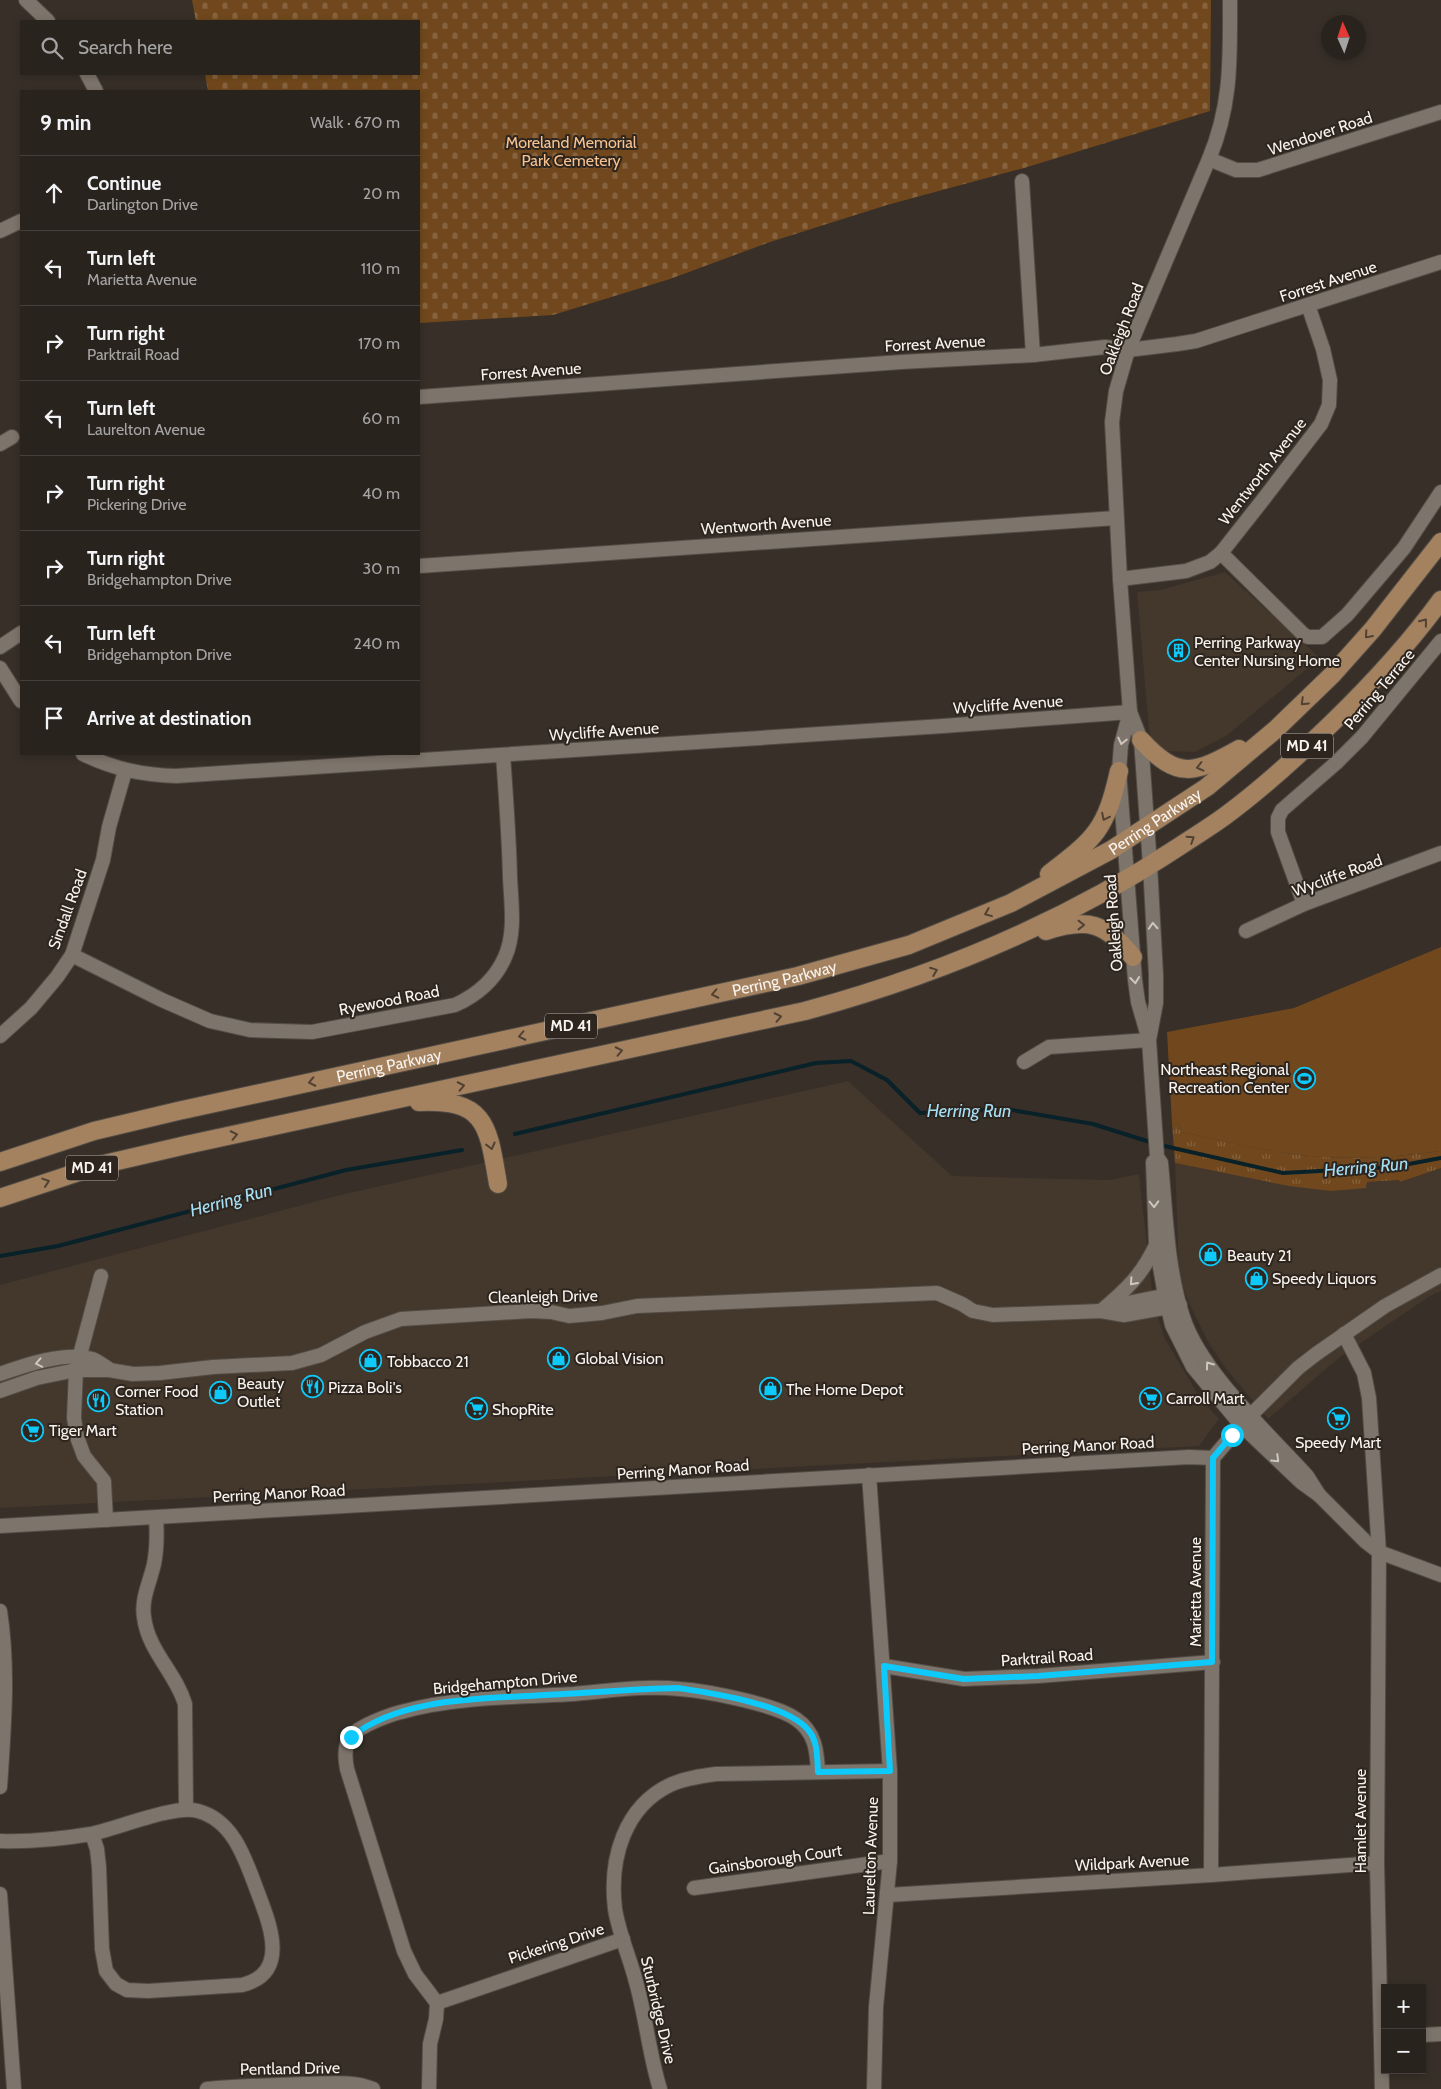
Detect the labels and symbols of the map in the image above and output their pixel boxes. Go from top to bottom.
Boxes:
north arrow [1321,15,1366,60]
street label: Wendover Road [1266,108,1375,159]
park label: Moreland Memorial Park Cemetery [505,133,637,170]
street label: Forrest Avenue [1277,257,1379,306]
street label: Oakleigh Road [1095,280,1148,378]
street label: Forrest Avenue [884,331,986,356]
street label: Forrest Avenue [480,359,582,384]
street label: Wentworth Avenue [1215,414,1310,529]
street label: Wentworth Avenue [700,510,832,539]
one-way arrow [1418,619,1426,628]
one-way arrow [1364,630,1373,639]
place label: Perring Parkway Center Nursing Home [1194,633,1340,670]
building icon: Perring Parkway Center Nursing Home [1166,639,1190,663]
street label: Perring Terrace [1340,645,1419,734]
street label: Wycliffe Avenue [952,691,1064,718]
one-way arrow [1300,696,1309,705]
street label: Wycliffe Avenue [548,718,660,745]
road number: MD 41 [1281,734,1333,758]
one-way arrow [1117,736,1128,745]
one-way arrow [1196,761,1205,772]
street label: Perring Parkway [1105,784,1205,859]
one-way arrow [1101,812,1111,821]
one-way arrow [1185,836,1194,845]
street label: Wycliffe Road [1290,850,1385,901]
street label: Sindall Road [44,866,91,952]
street label: Oakleigh Road [1101,874,1126,972]
one-way arrow [984,906,993,917]
one-way arrow [1078,920,1085,930]
one-way arrow [1148,922,1159,930]
street label: Perring Parkway [730,957,839,1000]
one-way arrow [929,967,938,977]
one-way arrow [1129,977,1140,985]
street label: Ryewood Road [337,981,441,1020]
one-way arrow [711,988,720,999]
one-way arrow [774,1012,783,1023]
road number: MD 41 [545,1014,597,1038]
one-way arrow [518,1030,527,1041]
street label: Perring Parkway [334,1045,443,1086]
one-way arrow [615,1046,624,1057]
place label: Northeast Regional Recreation Center [1160,1060,1290,1097]
sports icon: Northeast Regional Recreation Center [1293,1066,1317,1090]
one-way arrow [308,1076,317,1087]
one-way arrow [456,1081,465,1092]
water label: Herring Run [927,1100,1011,1122]
one-way arrow [229,1130,238,1141]
one-way arrow [485,1142,496,1151]
water label: Herring Run [1323,1152,1409,1182]
road number: MD 41 [66,1156,118,1180]
one-way arrow [42,1178,50,1188]
water label: Herring Run [187,1178,275,1222]
one-way arrow [1149,1200,1159,1208]
shop icon: Beauty 21 [1199,1243,1223,1267]
place label: Beauty 21 [1227,1246,1291,1265]
shop icon: Speedy Liquors [1244,1266,1268,1290]
place label: Speedy Liquors [1272,1269,1377,1288]
one-way arrow [1130,1276,1139,1285]
street label: Cleanleigh Drive [488,1286,598,1307]
shop icon: Global Vision [547,1346,571,1370]
shop icon: Tobbacco 21 [359,1349,383,1373]
place label: Global Vision [575,1349,664,1368]
place label: Tobbacco 21 [387,1352,469,1371]
one-way arrow [34,1357,43,1367]
one-way arrow [1206,1361,1215,1371]
place label: Beauty Outlet [237,1374,284,1411]
restaurant icon: Pizza Boli's [300,1375,324,1399]
shop icon: The Home Depot [758,1377,782,1401]
place label: Pizza Boli's [328,1378,402,1397]
shop icon: Beauty Outlet [209,1380,233,1404]
place label: The Home Depot [786,1380,904,1399]
place label: Corner Food Station [115,1382,198,1419]
supermarket icon: Carroll Mart [1138,1386,1162,1410]
restaurant icon: Corner Food Station [87,1388,111,1412]
place label: Carroll Mart [1166,1389,1245,1408]
supermarket icon: ShopRite [464,1397,488,1421]
place label: ShopRite [492,1400,554,1419]
supermarket icon: Speedy Mart [1326,1406,1350,1430]
supermarket icon: Tiger Mart [21,1418,45,1442]
place label: Tiger Mart [49,1421,117,1440]
route start [1221,1424,1244,1447]
street label: Perring Manor Road [1021,1433,1155,1458]
place label: Speedy Mart [1295,1433,1382,1452]
one-way arrow [1270,1453,1279,1462]
street label: Perring Manor Road [616,1455,750,1484]
street label: Perring Manor Road [212,1481,346,1506]
street label: Marietta Avenue [1186,1537,1205,1647]
street label: Parktrail Road [1000,1645,1094,1670]
street label: Bridgehampton Drive [432,1667,578,1698]
route end [340,1726,363,1749]
street label: Hamlet Avenue [1351,1769,1370,1873]
street label: Laurelton Avenue [859,1797,882,1915]
street label: Gainsborough Court [707,1841,844,1878]
street label: Wildpark Avenue [1075,1850,1190,1875]
street label: Pickering Drive [506,1919,606,1968]
street label: Sturbridge Drive [637,1954,680,2066]
street label: Pentland Drive [240,2058,340,2079]

